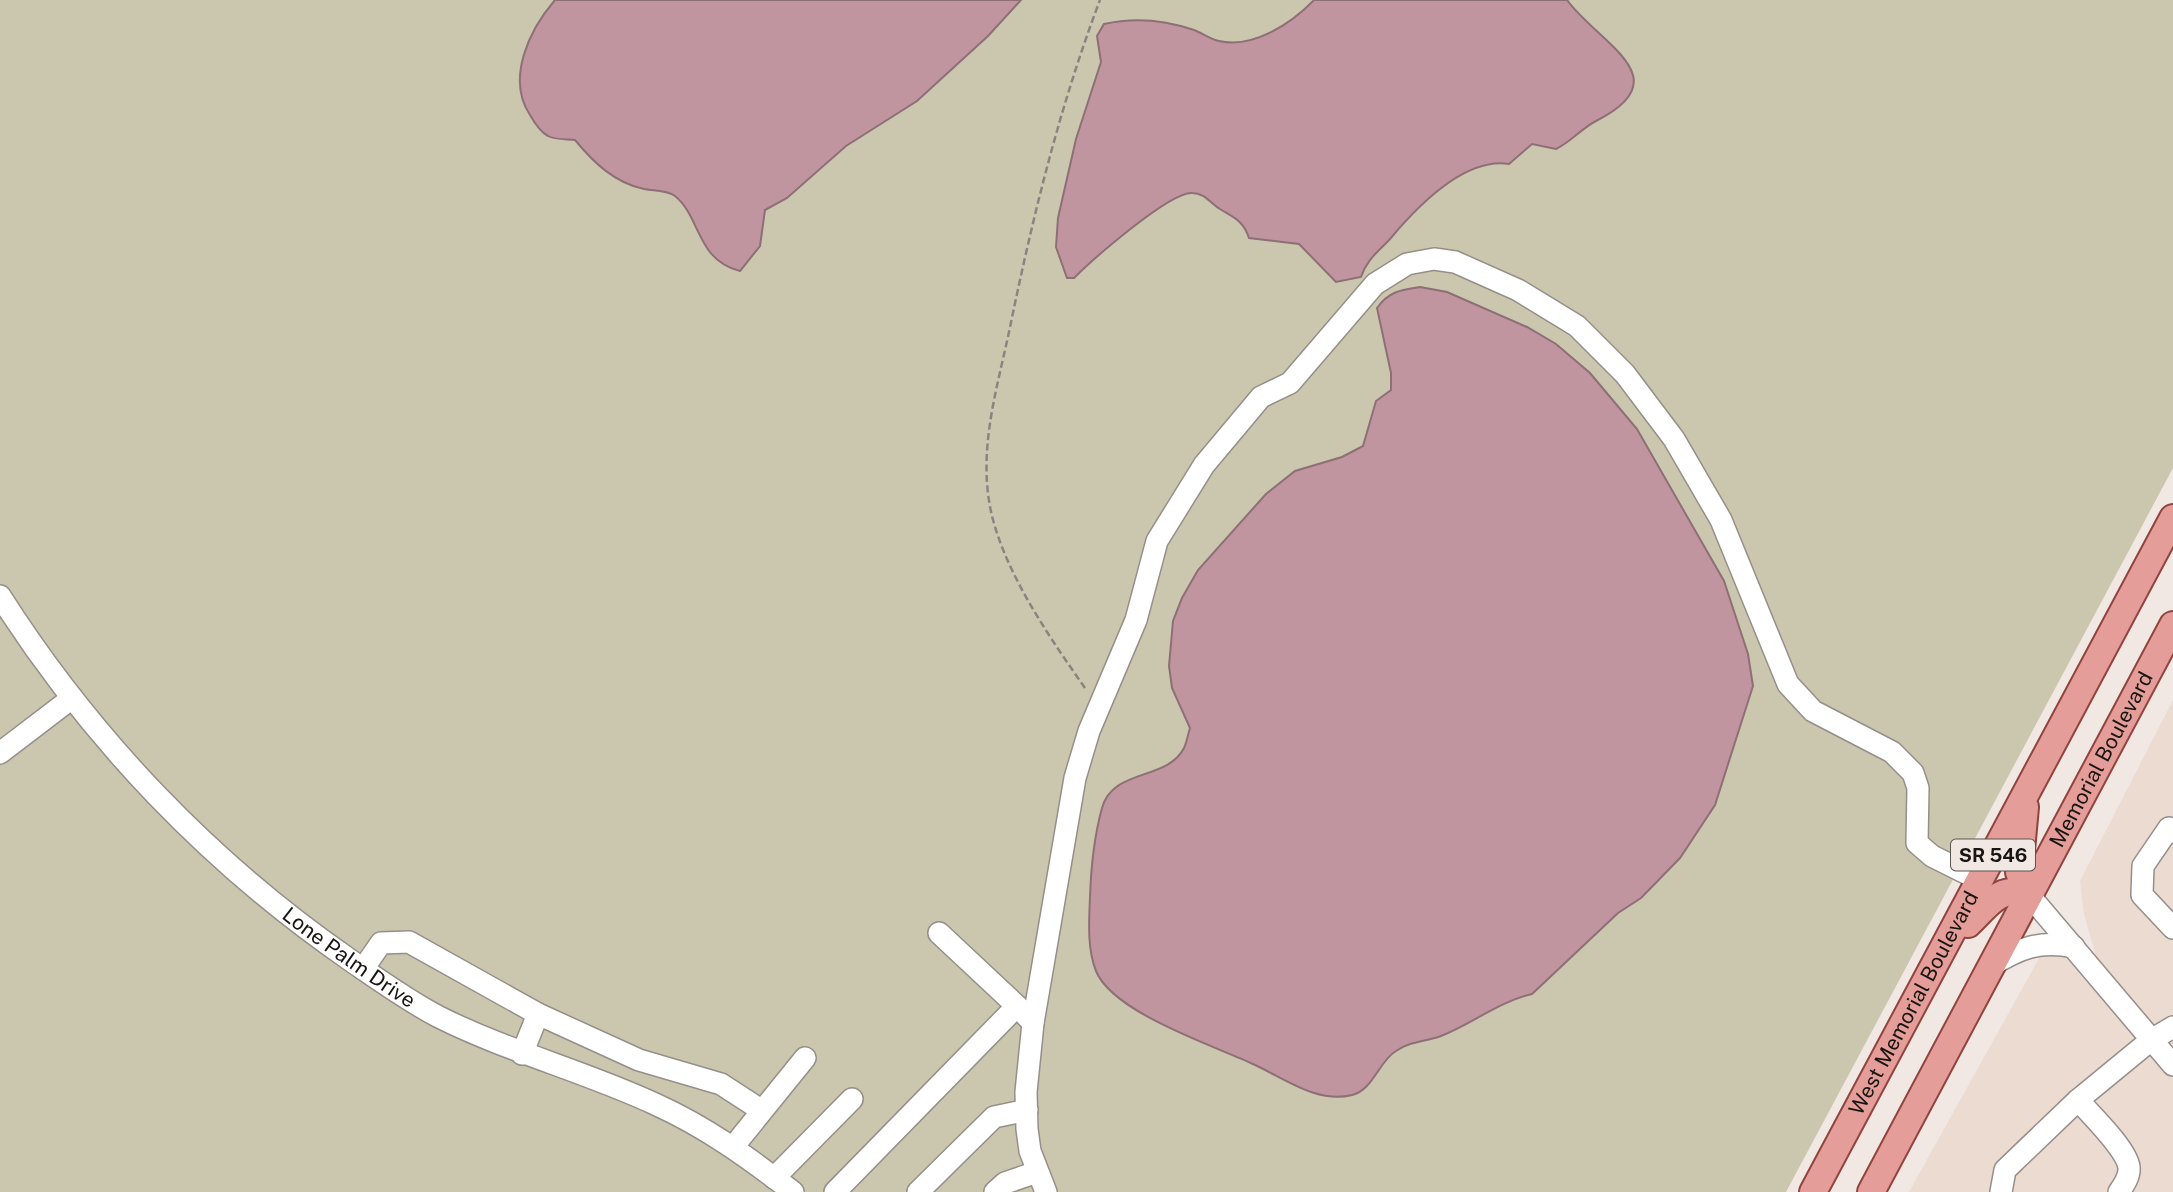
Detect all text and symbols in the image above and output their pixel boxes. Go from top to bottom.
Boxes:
street label: Memorial Boulevard [2044,667,2158,851]
road number: SR 546 [1951,840,2035,870]
street label: West Memorial Boulevard [1843,887,1983,1119]
street label: Lone Palm Drive [278,902,420,1013]

